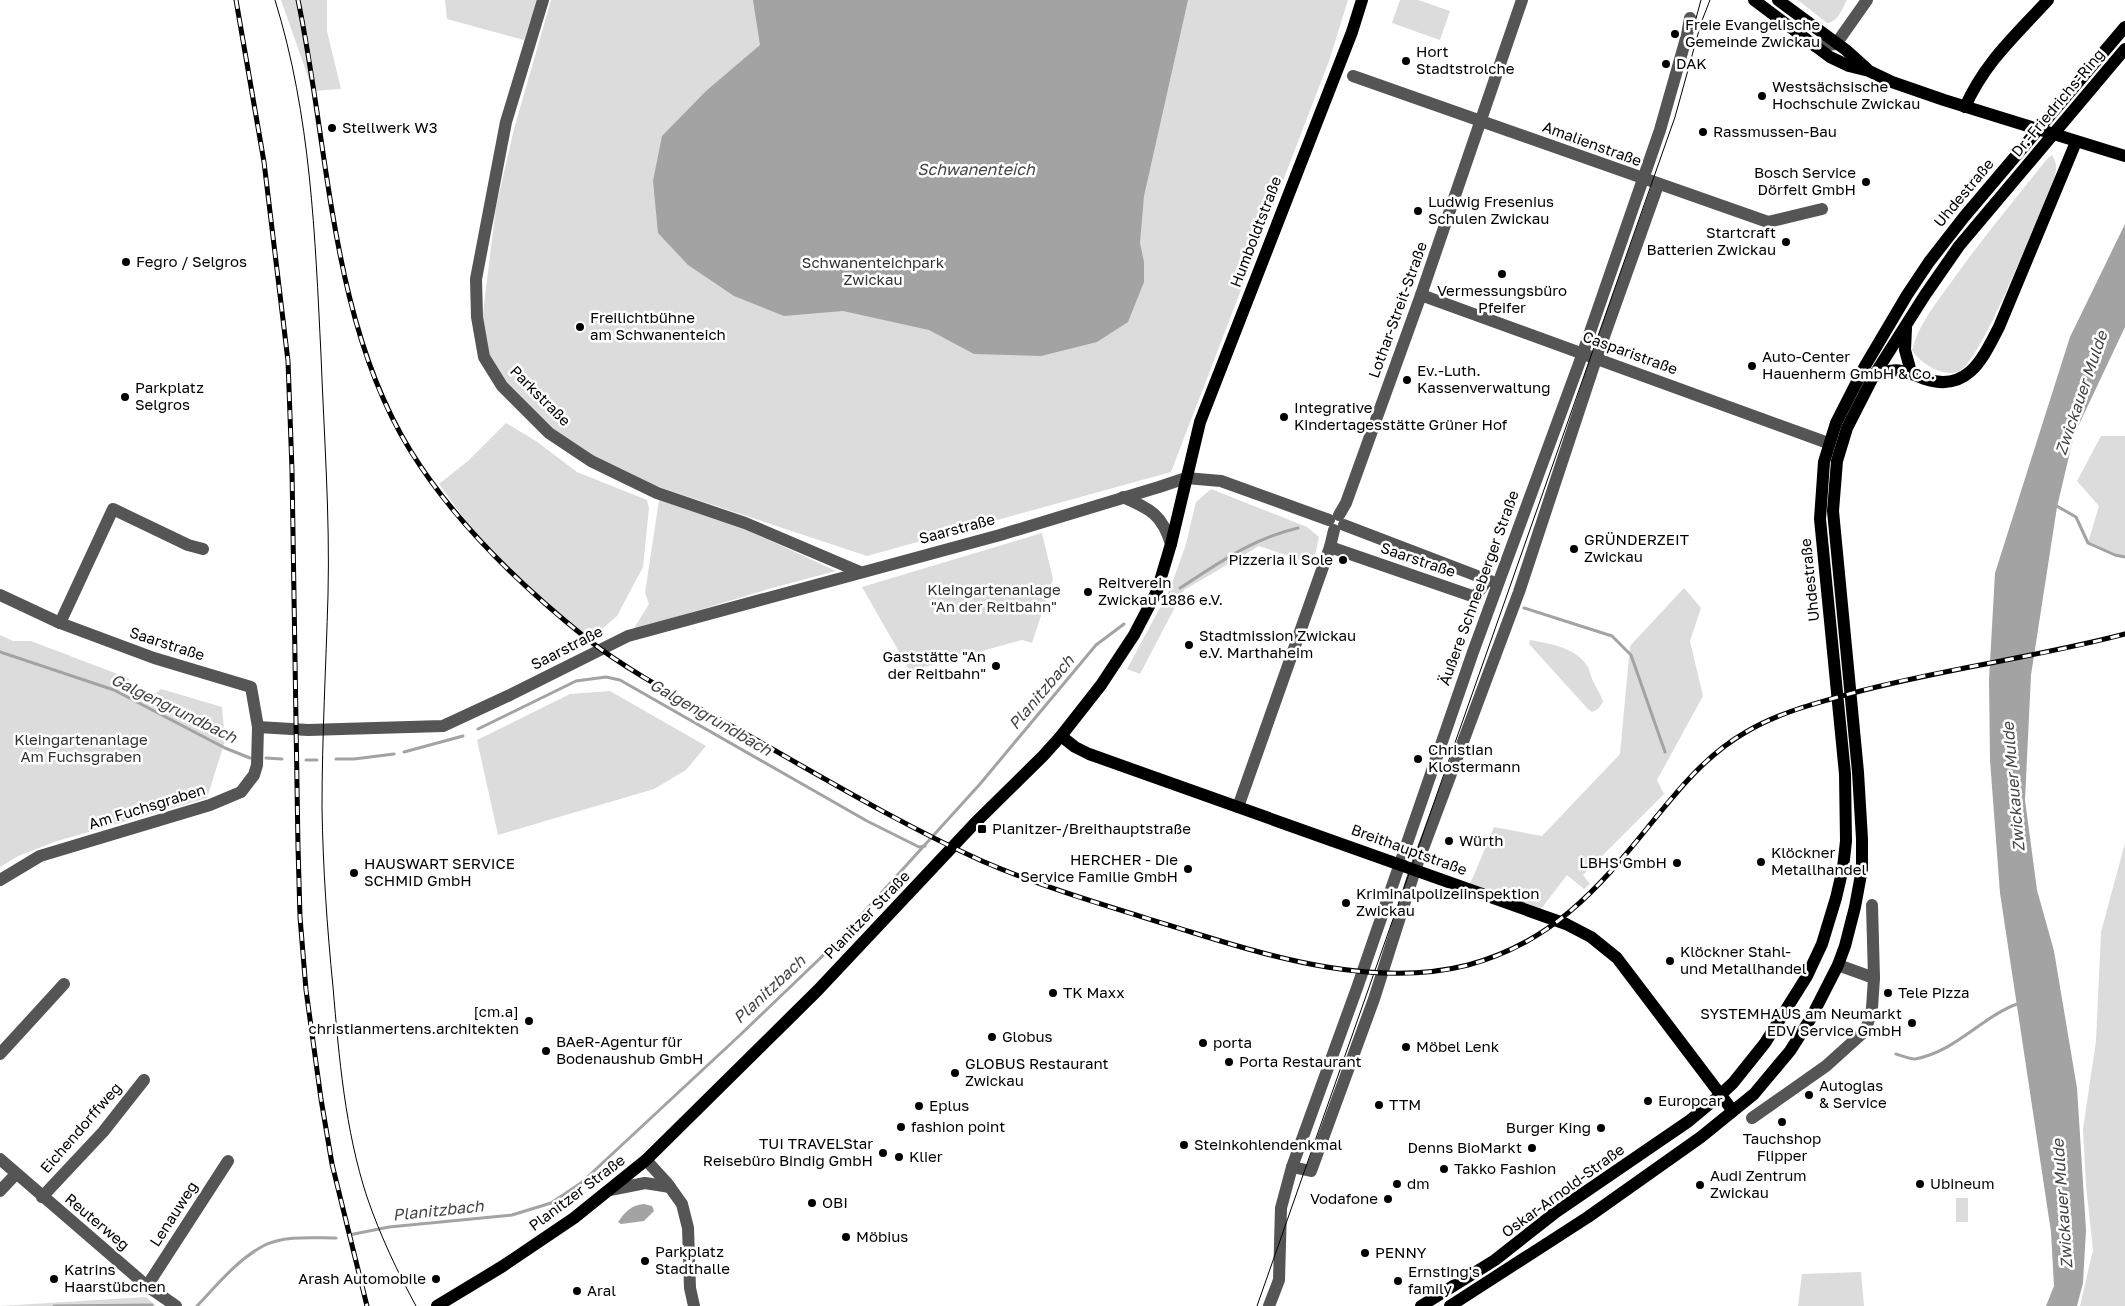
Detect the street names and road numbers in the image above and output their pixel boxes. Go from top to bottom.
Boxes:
street label: Dr.-Friedrichs-Ring [2007,45,2108,160]
street label: Amalienstraße [1540,117,1645,169]
street label: Uhdestraße [1929,154,1997,230]
street label: Humboldtstraße [1226,173,1285,290]
street label: Lothar-Streit-Straße [1364,239,1430,380]
street label: Casparistraße [1580,327,1681,378]
street label: Parkstraße [507,361,575,429]
street label: Äußere Schneeberger Straße [1434,487,1522,688]
street label: Saarstraße [917,509,997,547]
street label: Uhdestraße [1796,537,1822,623]
street label: Saarstraße [1379,538,1458,580]
street label: Saarstraße [528,621,606,673]
street label: Saarstraße [127,622,207,664]
street label: Am Fuchsgraben [86,780,207,832]
street label: Breithauptstraße [1349,820,1470,878]
street label: Planitzer Straße [820,866,913,962]
street label: Eichendorffweg [36,1078,124,1176]
street label: Oskar-Arnold-Straße [1498,1140,1627,1241]
street label: Planitzer Straße [525,1150,628,1234]
street label: Lenauweg [146,1178,201,1249]
street label: Reuterweg [62,1189,134,1253]

